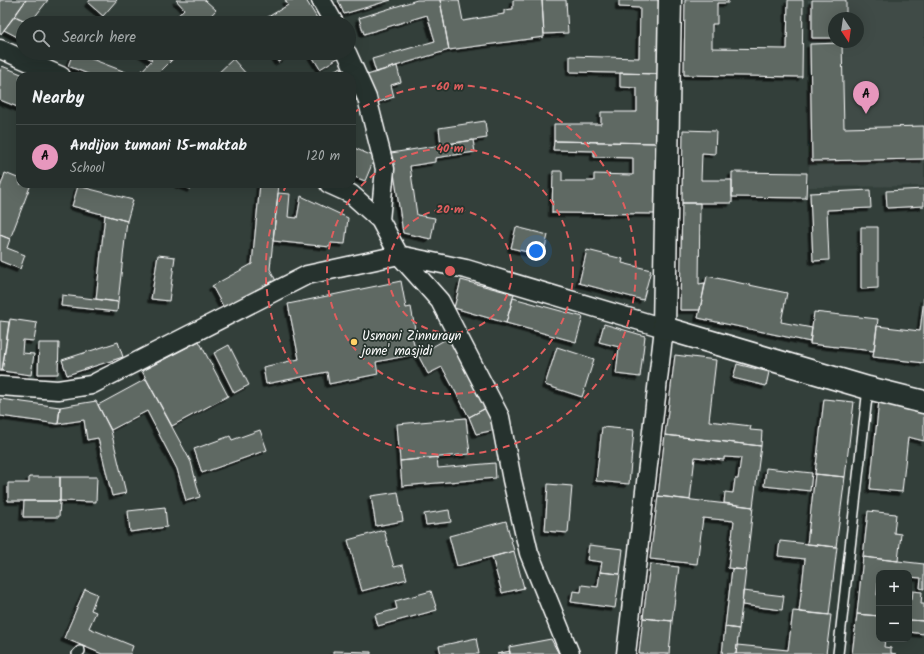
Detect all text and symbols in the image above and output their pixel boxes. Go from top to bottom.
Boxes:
north arrow [828,12,864,48]
search box [16,16,356,60]
text: Search here [62,26,136,50]
icon: search [30,27,52,49]
text: 60 m [436,77,464,96]
pin: A [853,81,879,114]
text: Nearby [32,85,84,112]
text: Andijon tumani 15-maktab [70,134,247,158]
text: 40 m [436,139,464,158]
text: A [41,146,49,167]
text: 120 m [306,146,340,167]
text: School [70,158,105,179]
text: 20 m [436,200,464,219]
your location [526,241,546,261]
centre of rings [443,264,457,278]
place label: Usmoni Zinnurayn jome' masjidi [359,326,462,362]
marker: Usmoni Zinnurayn jome' masjidi [349,337,359,347]
map controls [876,570,912,642]
button: + [876,570,912,606]
button: − [876,606,912,642]

